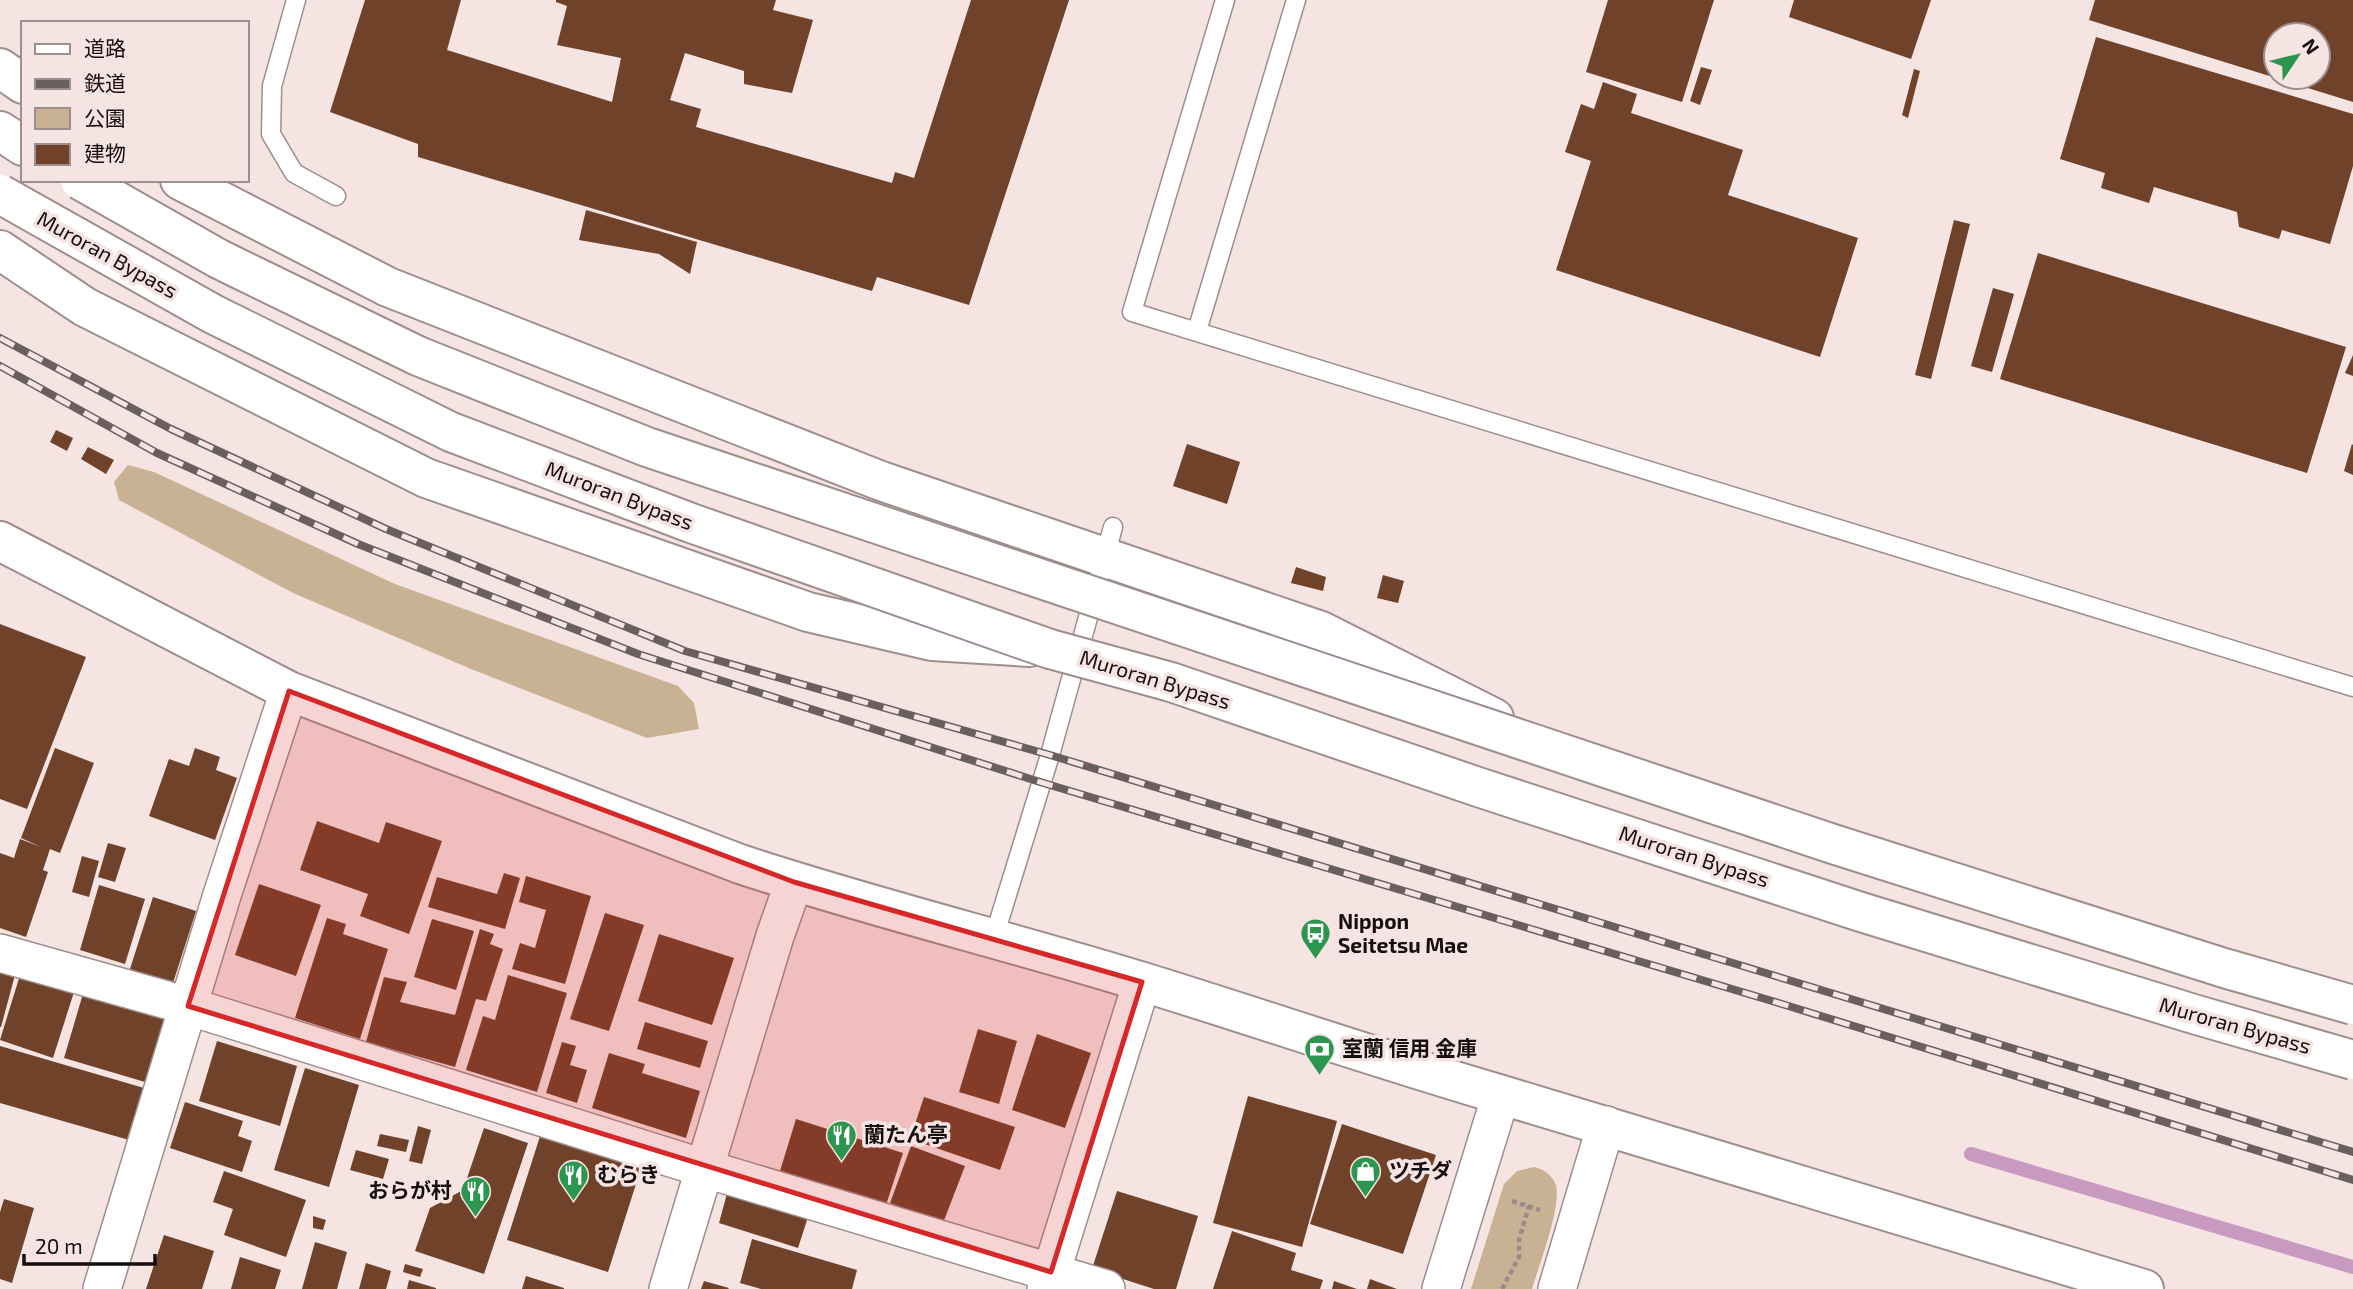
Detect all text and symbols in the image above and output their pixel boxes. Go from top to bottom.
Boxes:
legend [21,21,248,182]
north arrow [2262,21,2332,91]
text: N [2298,34,2325,58]
text: 道路 [84,35,126,60]
text: 鉄道 [84,70,126,95]
text: 公園 [84,105,126,130]
text: 建物 [84,140,126,165]
street label: Muroran Bypass [33,205,182,303]
street label: Muroran Bypass [542,455,697,534]
street label: Muroran Bypass [1077,644,1234,713]
street label: Muroran Bypass [1616,820,1773,892]
place label: Nippon Seitetsu Mae [1338,908,1468,957]
bus stop icon: Nippon Seitetsu Mae [1298,917,1332,961]
street label: Muroran Bypass [2157,991,2314,1058]
bank icon: 室蘭 信用 金庫 [1302,1032,1336,1076]
place label: 室蘭 信用 金庫 [1342,1035,1477,1060]
restaurant icon: 蘭たん亭 [824,1118,858,1162]
place label: 蘭たん亭 [864,1121,948,1146]
shop icon: ツチダ [1349,1154,1383,1198]
place label: ツチダ [1389,1157,1452,1182]
restaurant icon: むらき [557,1158,591,1202]
place label: むらき [597,1161,660,1186]
restaurant icon: おらが村 [458,1174,492,1218]
place label: おらが村 [368,1177,452,1202]
scale bar [24,1222,156,1266]
text: 20 m [35,1233,83,1258]

